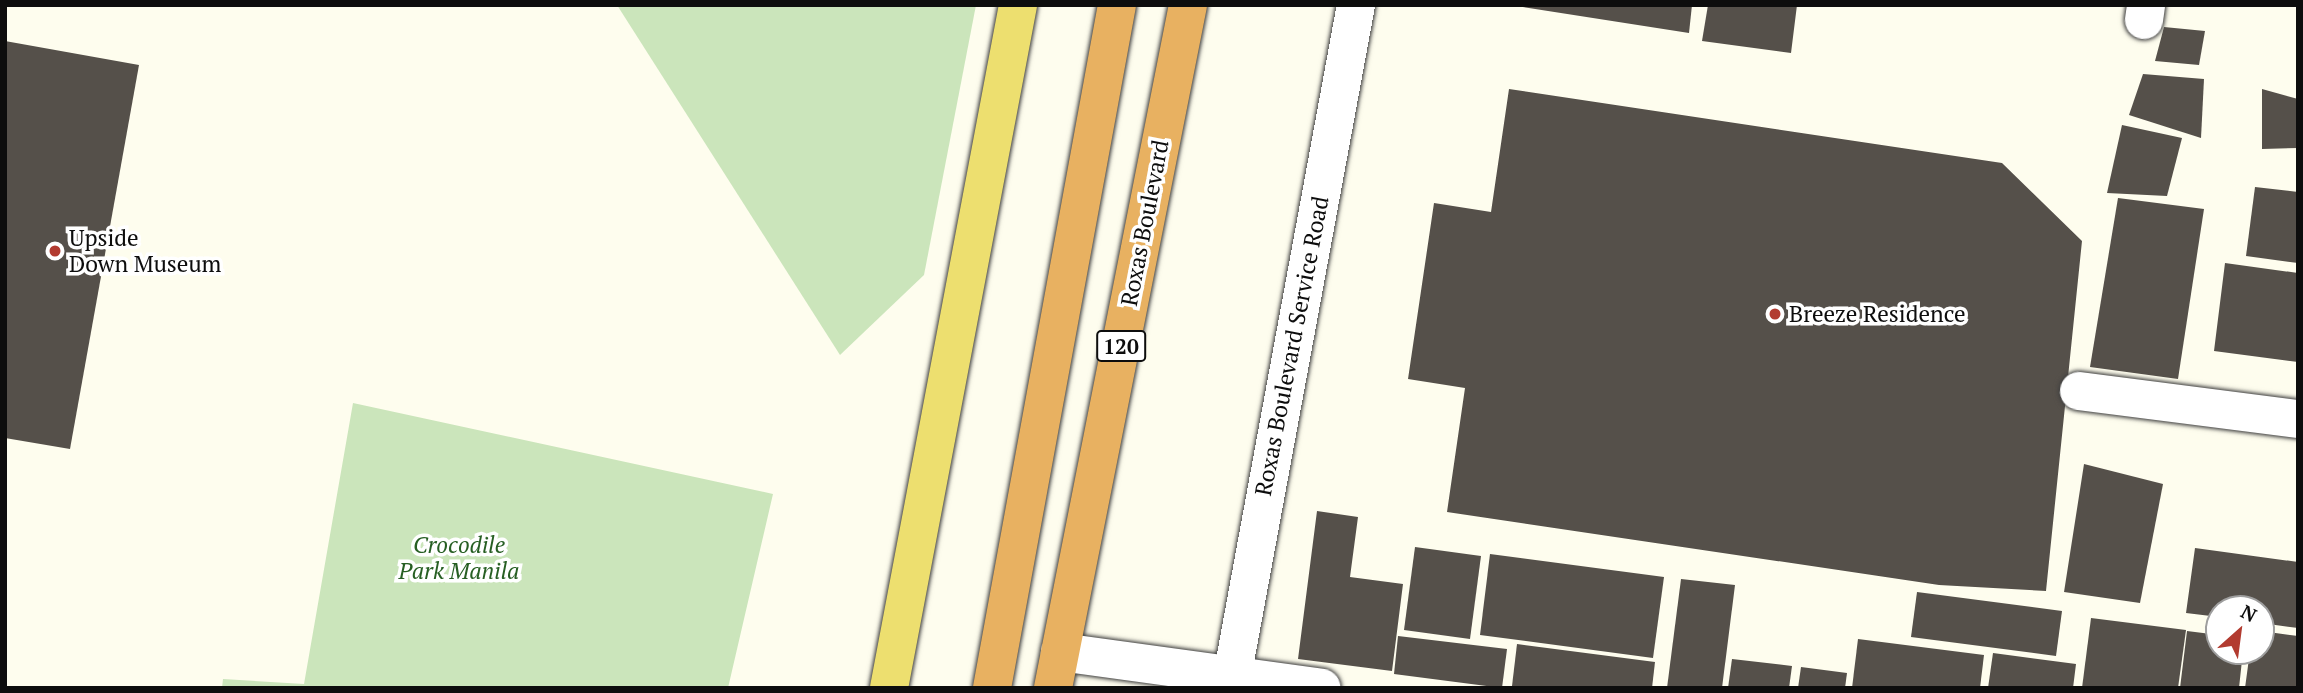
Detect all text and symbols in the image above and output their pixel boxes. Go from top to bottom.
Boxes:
street label: Roxas Boulevard [1115,138,1175,308]
street label: Roxas Boulevard Service Road [1249,194,1335,498]
place label: Upside Down Museum [69,224,221,278]
marker: Upside Down Museum [47,243,63,259]
place label: Breeze Residence [1789,300,1966,328]
marker: Breeze Residence [1767,306,1783,322]
road number: 120 [1095,328,1147,364]
park label: Crocodile Park Manila [399,531,519,585]
north arrow [2205,595,2275,665]
text: N [2237,598,2261,627]

